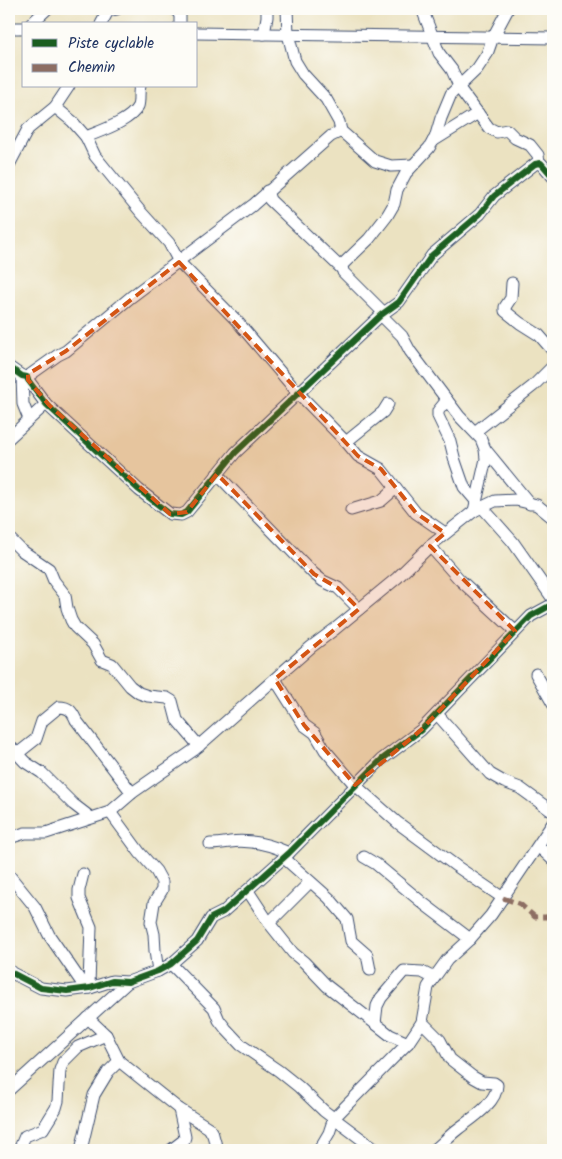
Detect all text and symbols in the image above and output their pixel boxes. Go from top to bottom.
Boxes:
legend [22,22,198,88]
text: Piste cyclable [68,32,154,56]
text: Chemin [68,56,115,80]

